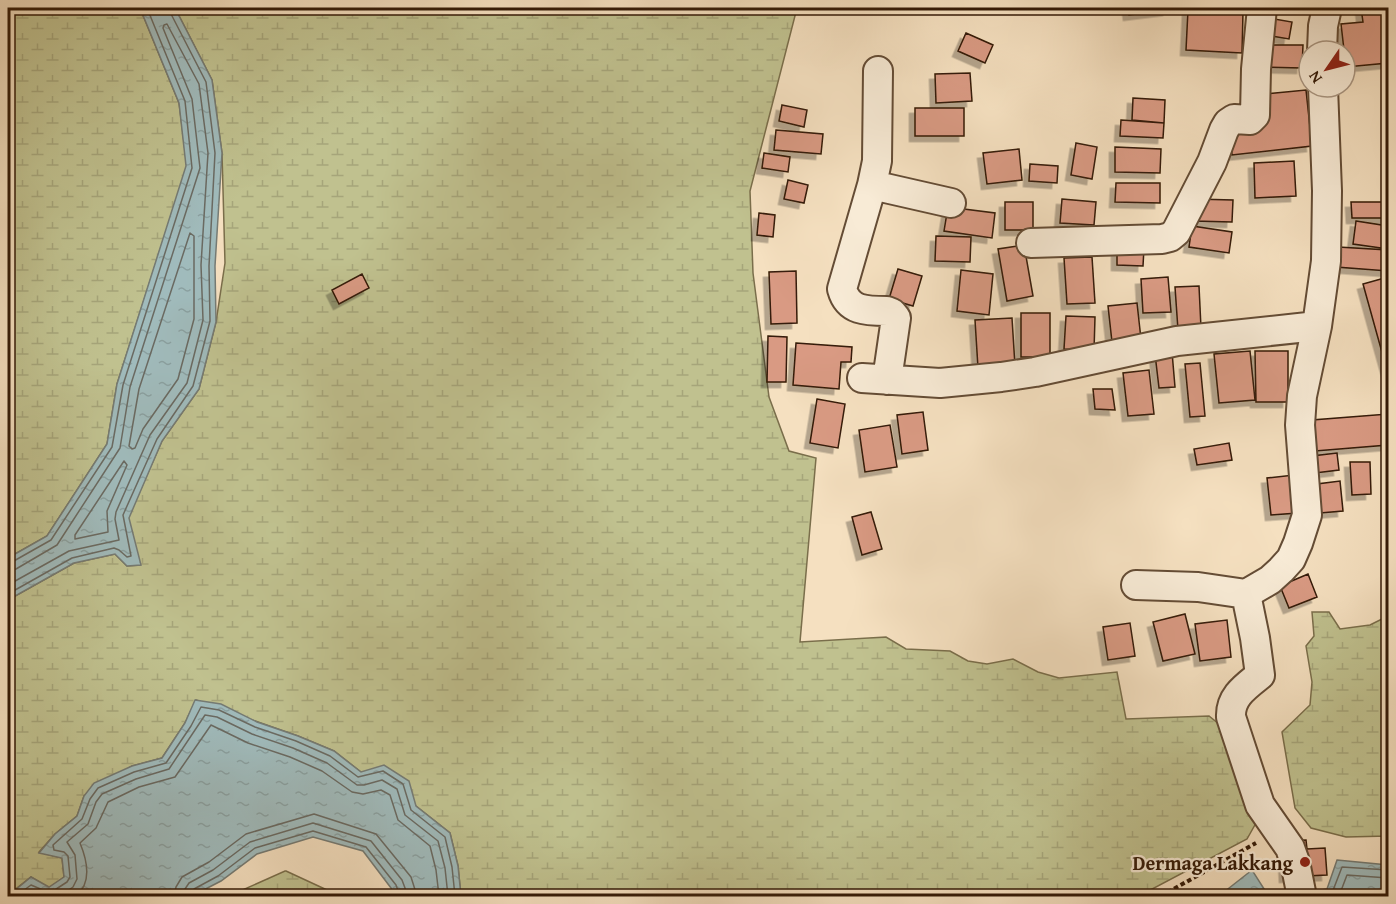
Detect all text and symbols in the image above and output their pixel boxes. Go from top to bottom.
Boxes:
north arrow [1297,39,1357,99]
text: N [1302,66,1328,89]
place label: Dermaga Lakkang [1132,848,1293,877]
marker: Dermaga Lakkang [1298,855,1312,869]

